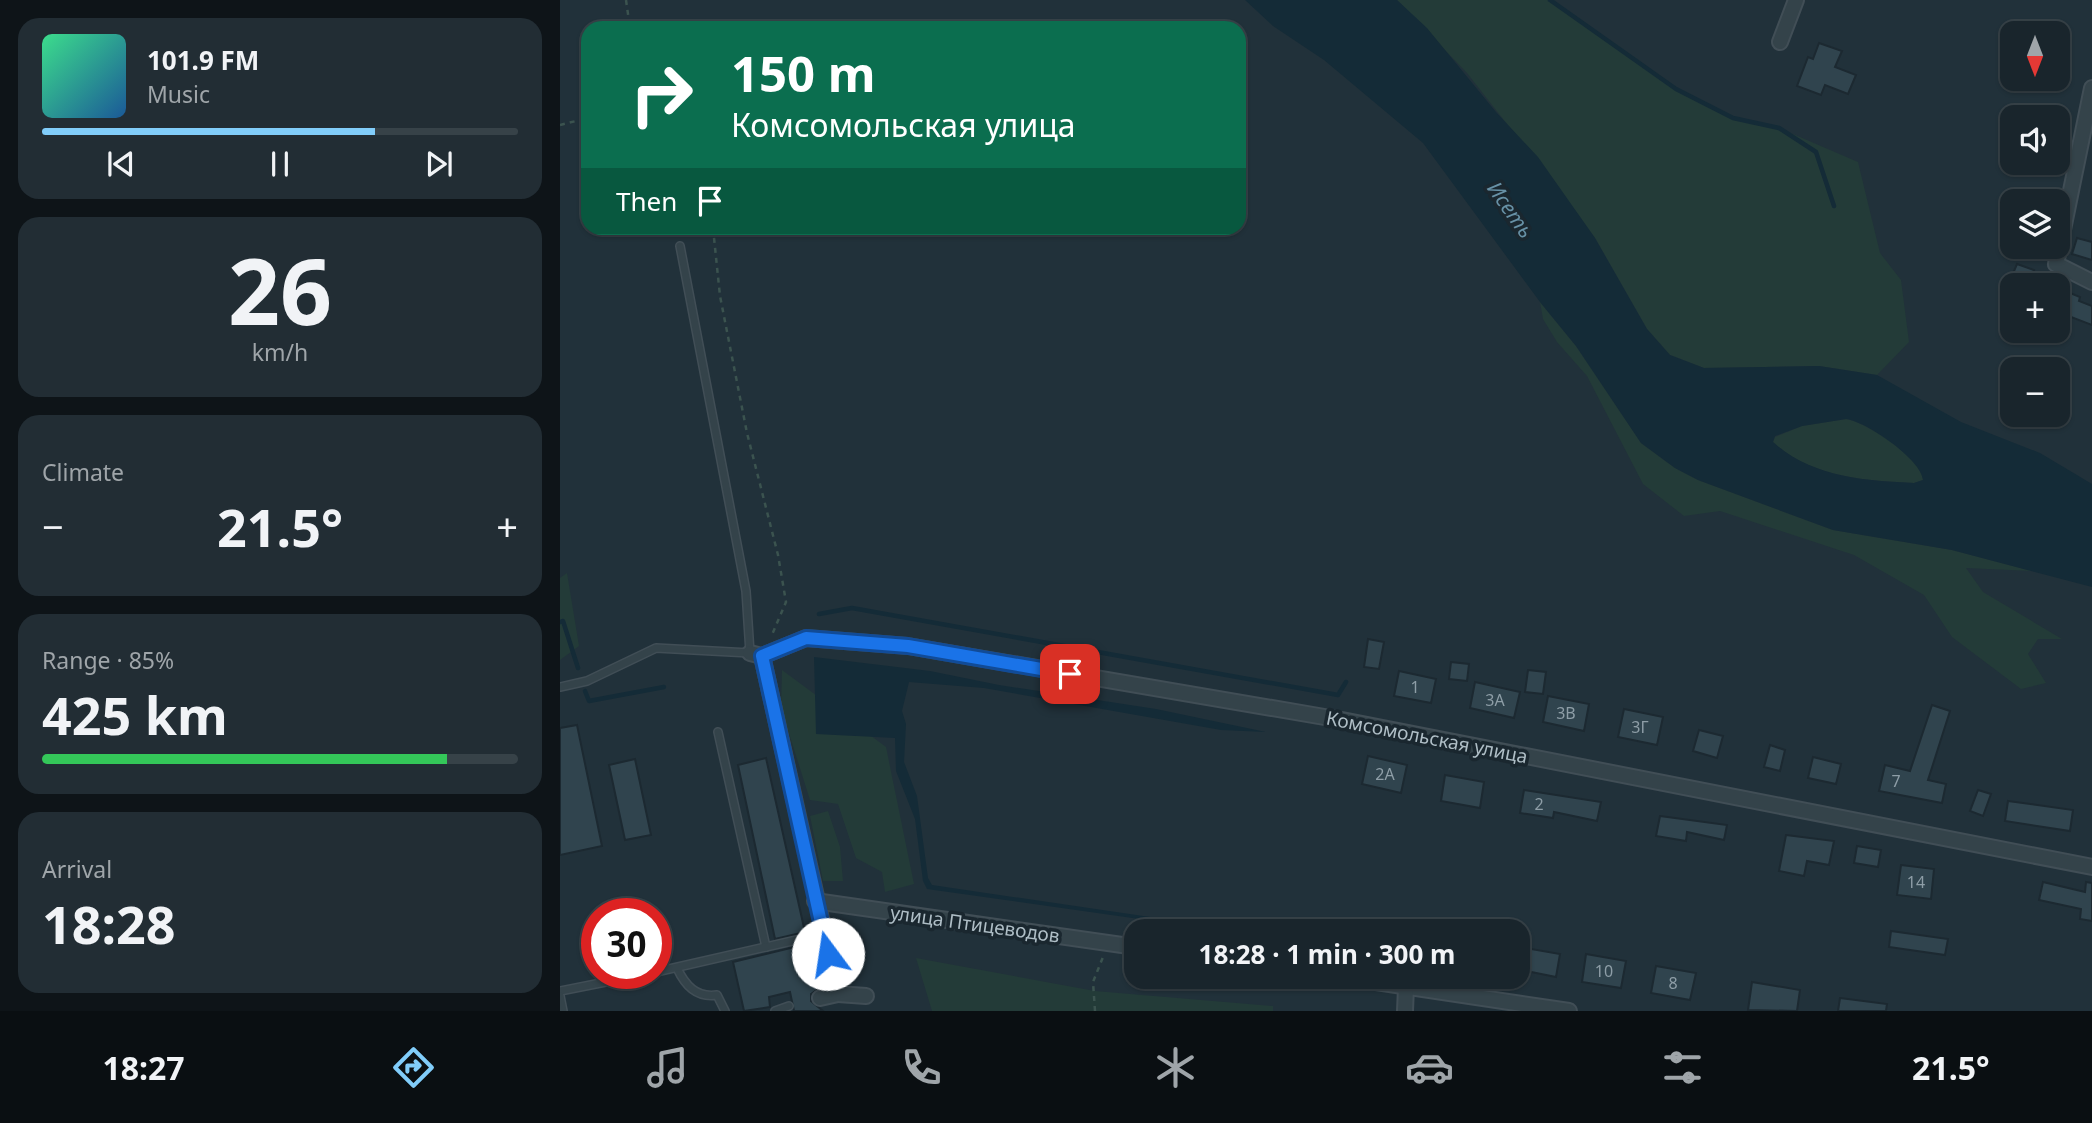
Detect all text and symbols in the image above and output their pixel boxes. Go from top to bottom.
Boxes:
north arrow [2000,21,2070,91]
map controls [2000,21,2070,427]
text: 150 m [731,40,876,106]
text: 101.9 FM [147,42,259,78]
icon: right [616,49,707,140]
text: Music [147,78,210,110]
text: Комсомольская улица [731,103,1076,146]
button: sound [2000,105,2070,175]
icon: previous [102,145,140,183]
icon: pause [261,145,299,183]
icon: next [420,145,458,183]
water label: Исеть [1481,176,1540,243]
icon: arrive [691,182,729,220]
text: Then [616,183,677,219]
button: layers [2000,189,2070,259]
text: 26 [228,228,332,352]
button: + [2000,273,2070,343]
text: km/h [252,336,308,368]
button: − [2000,357,2070,427]
text: Climate [42,456,124,488]
text: 21.5° [217,491,343,562]
text: − [42,500,64,552]
text: + [496,500,518,552]
text: Range · 85% [42,644,174,676]
pin [1040,644,1100,704]
icon: arrive [1051,655,1089,693]
house number: 1 [1410,676,1420,698]
text: 425 km [42,679,228,750]
house number: 3А [1485,689,1505,711]
house number: 3В [1556,702,1576,724]
street label: Комсомольская улица [1324,705,1530,769]
house number: 3Г [1631,716,1649,738]
house number: 2А [1375,763,1395,785]
house number: 7 [1891,770,1901,792]
house number: 2 [1534,793,1544,815]
text: Arrival [42,853,112,885]
house number: 14 [1907,871,1925,893]
text: 18:28 [42,888,176,959]
speed limit sign: 30 [581,898,672,989]
street label: улица Птицеводов [889,899,1061,949]
position arrow [791,917,865,991]
text: 18:28 · 1 min · 300 m [1199,936,1455,972]
house number: 10 [1595,960,1613,982]
house number: 8 [1668,972,1678,994]
icon: directions [389,1043,438,1092]
icon: music [643,1043,692,1092]
icon: phone [897,1043,946,1092]
icon: climate [1151,1043,1200,1092]
icon: car [1405,1043,1454,1092]
icon: filters [1658,1043,1707,1092]
text: 18:27 [102,1046,185,1089]
text: 21.5° [1912,1046,1990,1089]

